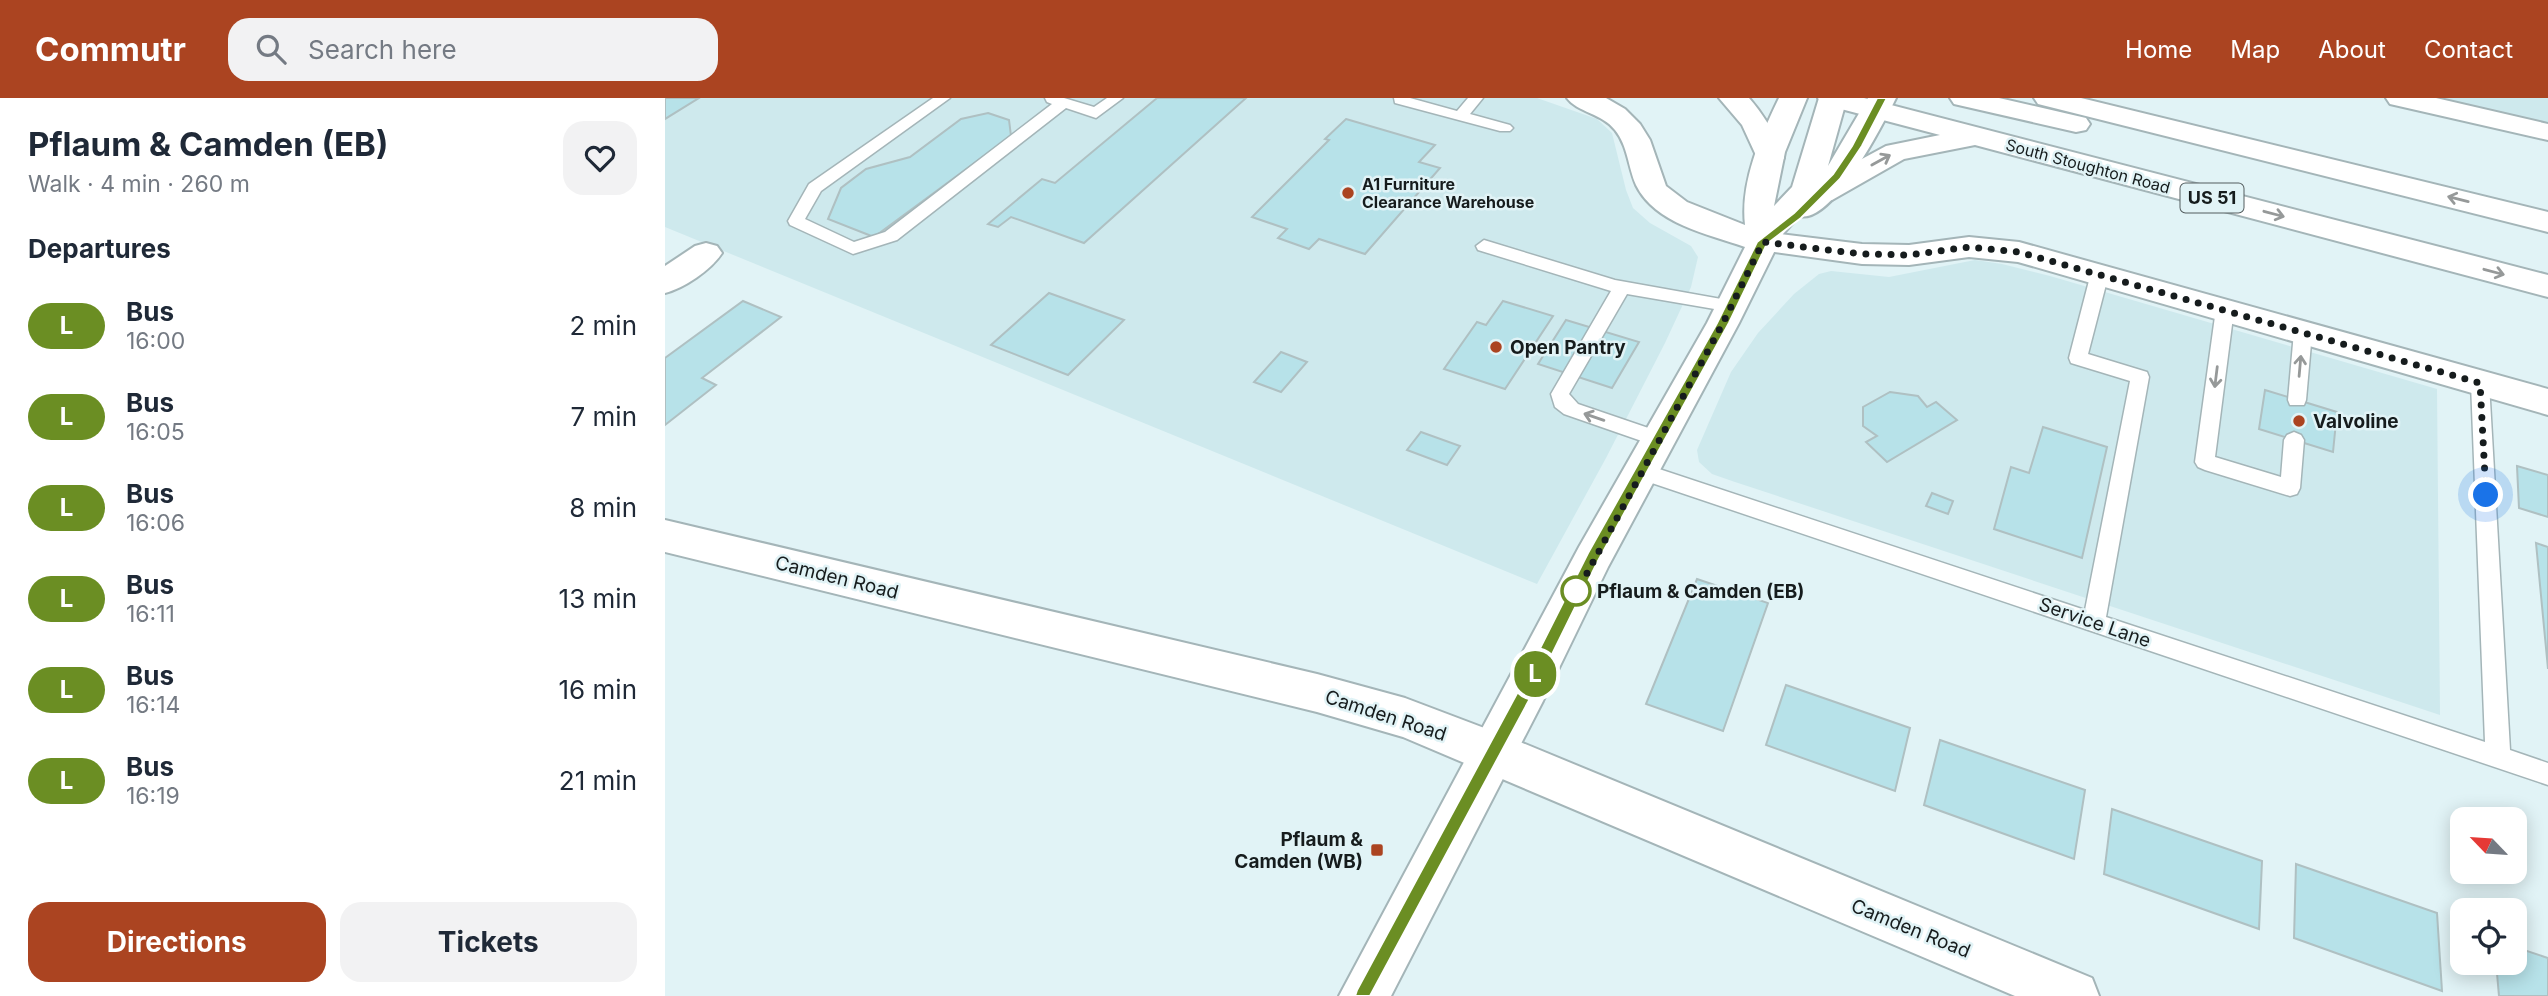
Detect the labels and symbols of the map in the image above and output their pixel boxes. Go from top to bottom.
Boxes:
street label: South Stoughton Road [2004,134,2172,198]
one-way arrow [1871,153,1891,167]
place label: A1 Furniture Clearance Warehouse [1362,174,1534,212]
road number: US 51 [2181,184,2243,212]
marker: A1 Furniture Clearance Warehouse [1340,185,1356,201]
one-way arrow [2447,192,2470,205]
one-way arrow [2263,209,2285,222]
one-way arrow [2482,266,2505,279]
place label: Open Pantry [1510,336,1626,359]
marker: Open Pantry [1488,339,1504,355]
one-way arrow [2294,355,2307,377]
one-way arrow [2209,365,2222,388]
one-way arrow [1584,410,1606,422]
place label: Valvoline [2313,410,2399,433]
marker: Valvoline [2291,413,2307,429]
your location [2468,477,2503,512]
street label: Camden Road [773,551,901,604]
marker: Pflaum & Camden (EB) [1561,576,1591,606]
place label: Pflaum & Camden (EB) [1597,580,1804,603]
street label: Service Lane [2036,593,2154,652]
line badge: L [1512,651,1558,697]
street label: Camden Road [1322,685,1449,746]
north arrow [2450,807,2527,884]
place label: Pflaum & Camden (WB) [1234,828,1363,873]
marker: Pflaum & Camden (WB) [1369,842,1385,858]
street label: Camden Road [1848,894,1974,963]

